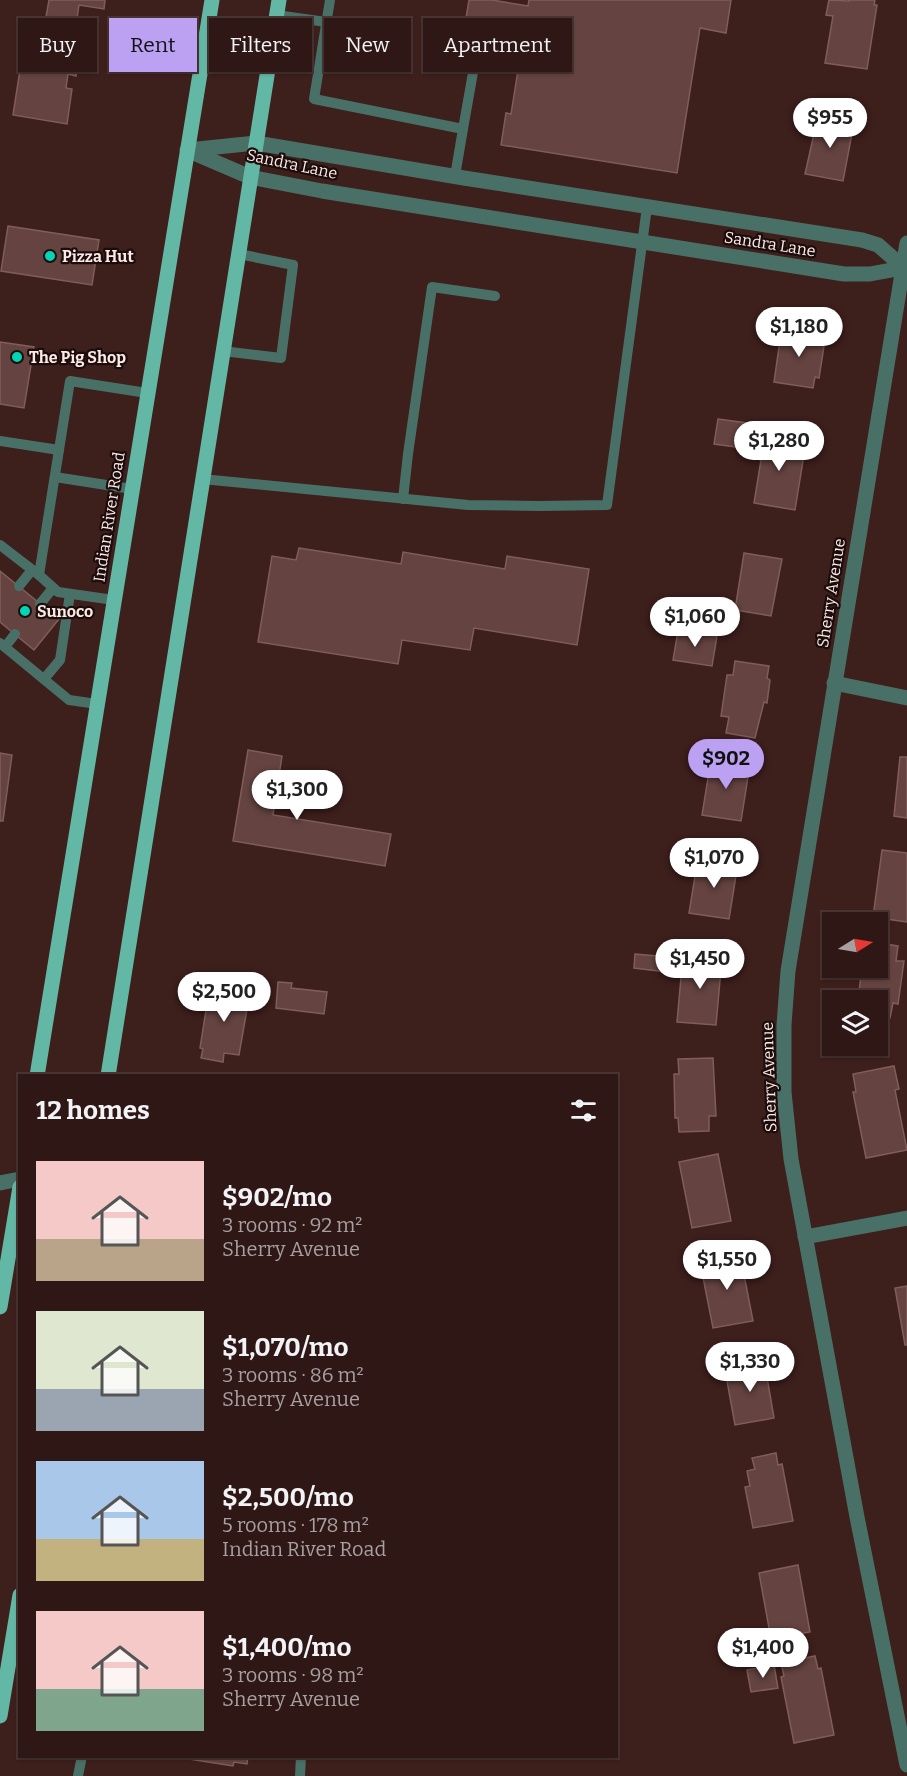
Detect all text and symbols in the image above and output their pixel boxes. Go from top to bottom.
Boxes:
chip: Buy [18,18,97,72]
chip: Rent [109,18,197,72]
chip: Filters [209,18,312,72]
chip: New [324,18,411,72]
chip: Apartment [423,18,572,72]
pin: $955 [794,98,866,149]
text: $955 [807,105,853,129]
street label: Sandra Lane [245,145,339,183]
street label: Sandra Lane [723,227,817,261]
place label: Pizza Hut [62,247,134,266]
marker: Pizza Hut [43,249,57,263]
pin: $1,180 [750,307,848,358]
text: $1,180 [770,314,828,338]
place label: The Pig Shop [29,348,126,367]
marker: The Pig Shop [10,350,24,364]
pin: $1,280 [730,421,828,472]
text: $1,280 [748,428,810,452]
street label: Indian River Road [89,450,129,583]
street label: Sherry Avenue [813,537,849,649]
pin: $1,060 [646,597,744,648]
place label: Sunoco [37,602,93,621]
marker: Sunoco [18,604,32,618]
text: $1,060 [664,604,726,628]
pin: $902 [690,739,762,790]
text: $902 [702,746,750,770]
pin: $1,300 [248,770,346,821]
text: $1,300 [266,777,328,801]
pin: $1,070 [665,838,763,889]
text: $1,070 [684,845,744,869]
north arrow [822,912,888,978]
map controls [822,912,888,1056]
pin: $1,450 [651,939,749,990]
text: $1,450 [669,946,731,970]
pin: $2,500 [175,972,273,1023]
text: $2,500 [192,979,256,1003]
button: layers [822,990,888,1056]
street label: Sherry Avenue [758,1022,780,1132]
icon: filters [567,1094,600,1127]
text: 12 homes [36,1095,150,1126]
text: $902/mo [222,1182,332,1213]
icon: home [84,1185,156,1257]
text: 3 rooms · 92 m² [222,1213,362,1237]
text: Sherry Avenue [222,1237,360,1261]
pin: $1,550 [678,1240,776,1291]
text: $1,550 [697,1247,757,1271]
text: $1,070/mo [222,1332,349,1363]
icon: home [84,1335,156,1407]
pin: $1,330 [701,1342,799,1393]
text: $1,330 [719,1349,781,1373]
text: 3 rooms · 86 m² [222,1363,364,1387]
text: Sherry Avenue [222,1387,360,1411]
text: $2,500/mo [222,1482,354,1513]
icon: home [84,1485,156,1557]
text: 5 rooms · 178 m² [222,1513,369,1537]
text: Indian River Road [222,1537,386,1561]
pin: $1,400 [714,1628,812,1679]
text: $1,400/mo [222,1632,351,1663]
icon: home [84,1635,156,1707]
text: $1,400 [732,1635,794,1659]
text: 3 rooms · 98 m² [222,1663,364,1687]
text: Sherry Avenue [222,1687,360,1711]

